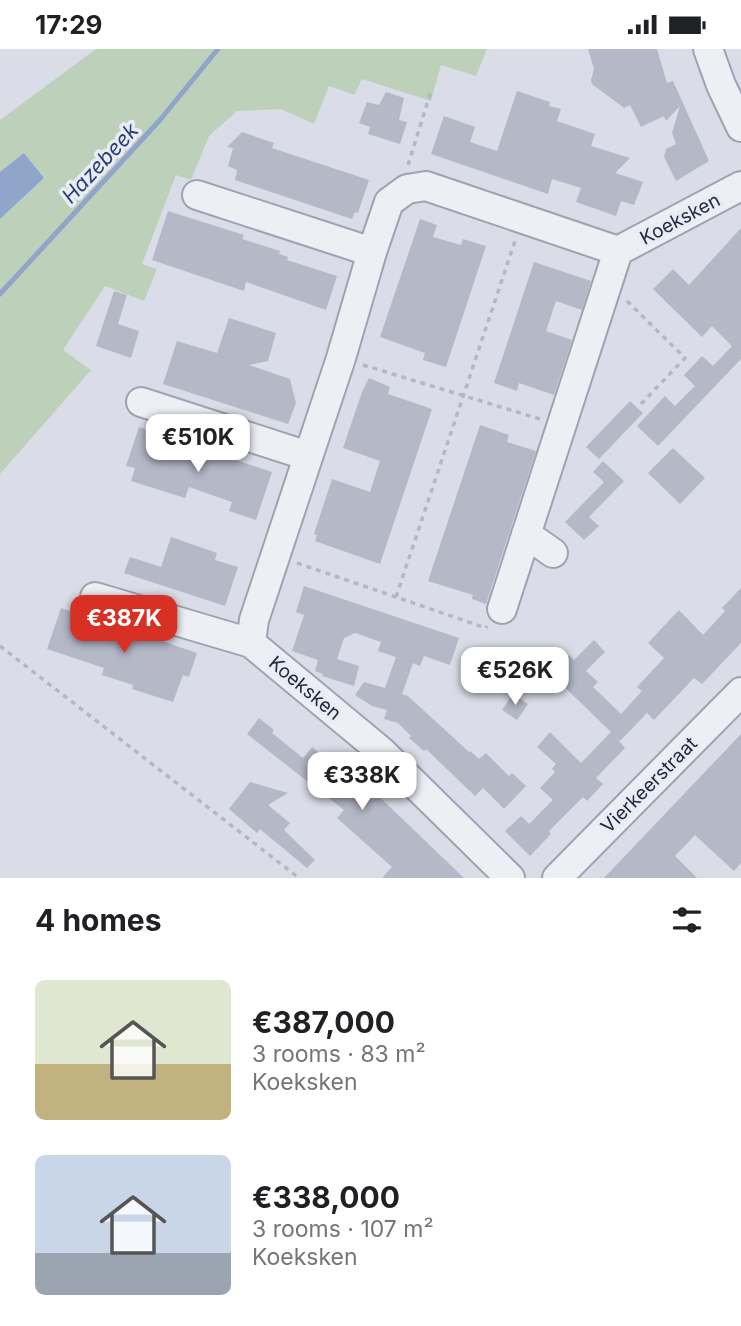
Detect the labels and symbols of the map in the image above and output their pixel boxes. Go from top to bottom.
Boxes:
water label: Hazebeek [57,117,144,208]
street label: Koeksken [636,188,724,250]
pin: €510K [149,415,247,474]
pin: €387K [75,595,173,655]
pin: €526K [466,647,564,707]
street label: Koeksken [264,651,346,725]
street label: Vierkeerstraat [596,732,702,838]
pin: €338K [313,753,411,812]

